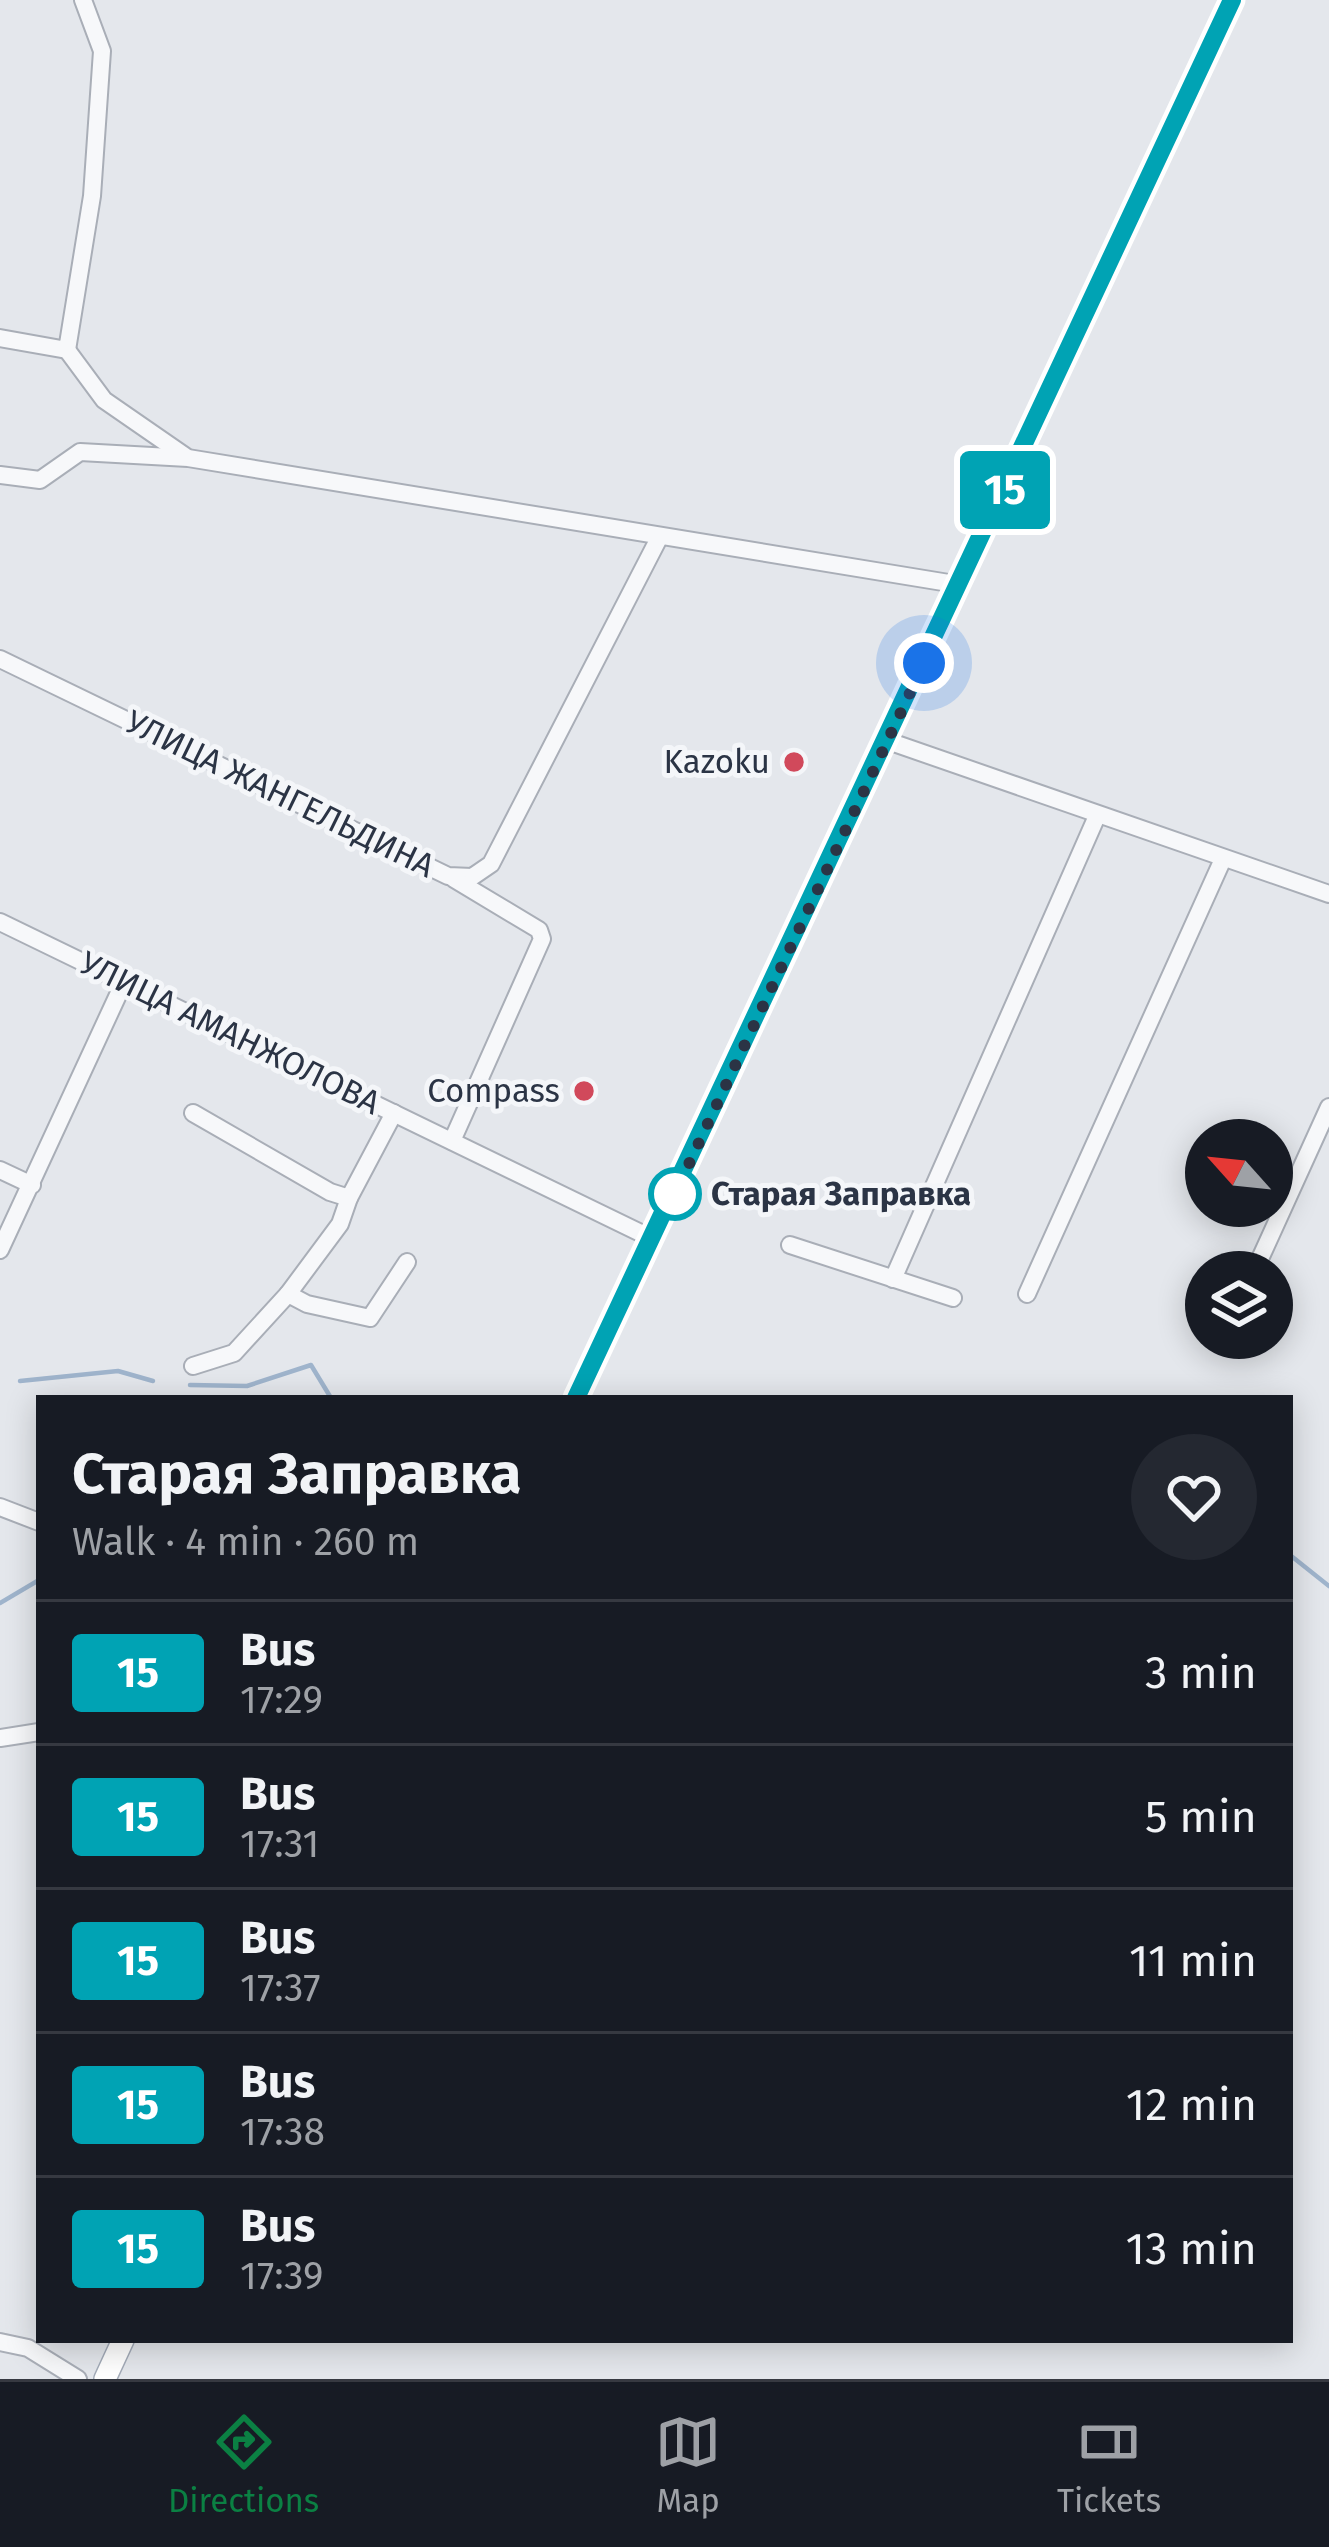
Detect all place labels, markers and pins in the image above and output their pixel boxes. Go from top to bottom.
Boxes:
place label: Kazoku [664,742,770,782]
marker: Kazoku [781,749,807,775]
place label: Compass [427,1071,560,1111]
marker: Compass [571,1078,597,1104]
marker: Старая Заправка [650,1169,700,1219]
place label: Старая Заправка [711,1174,971,1214]

